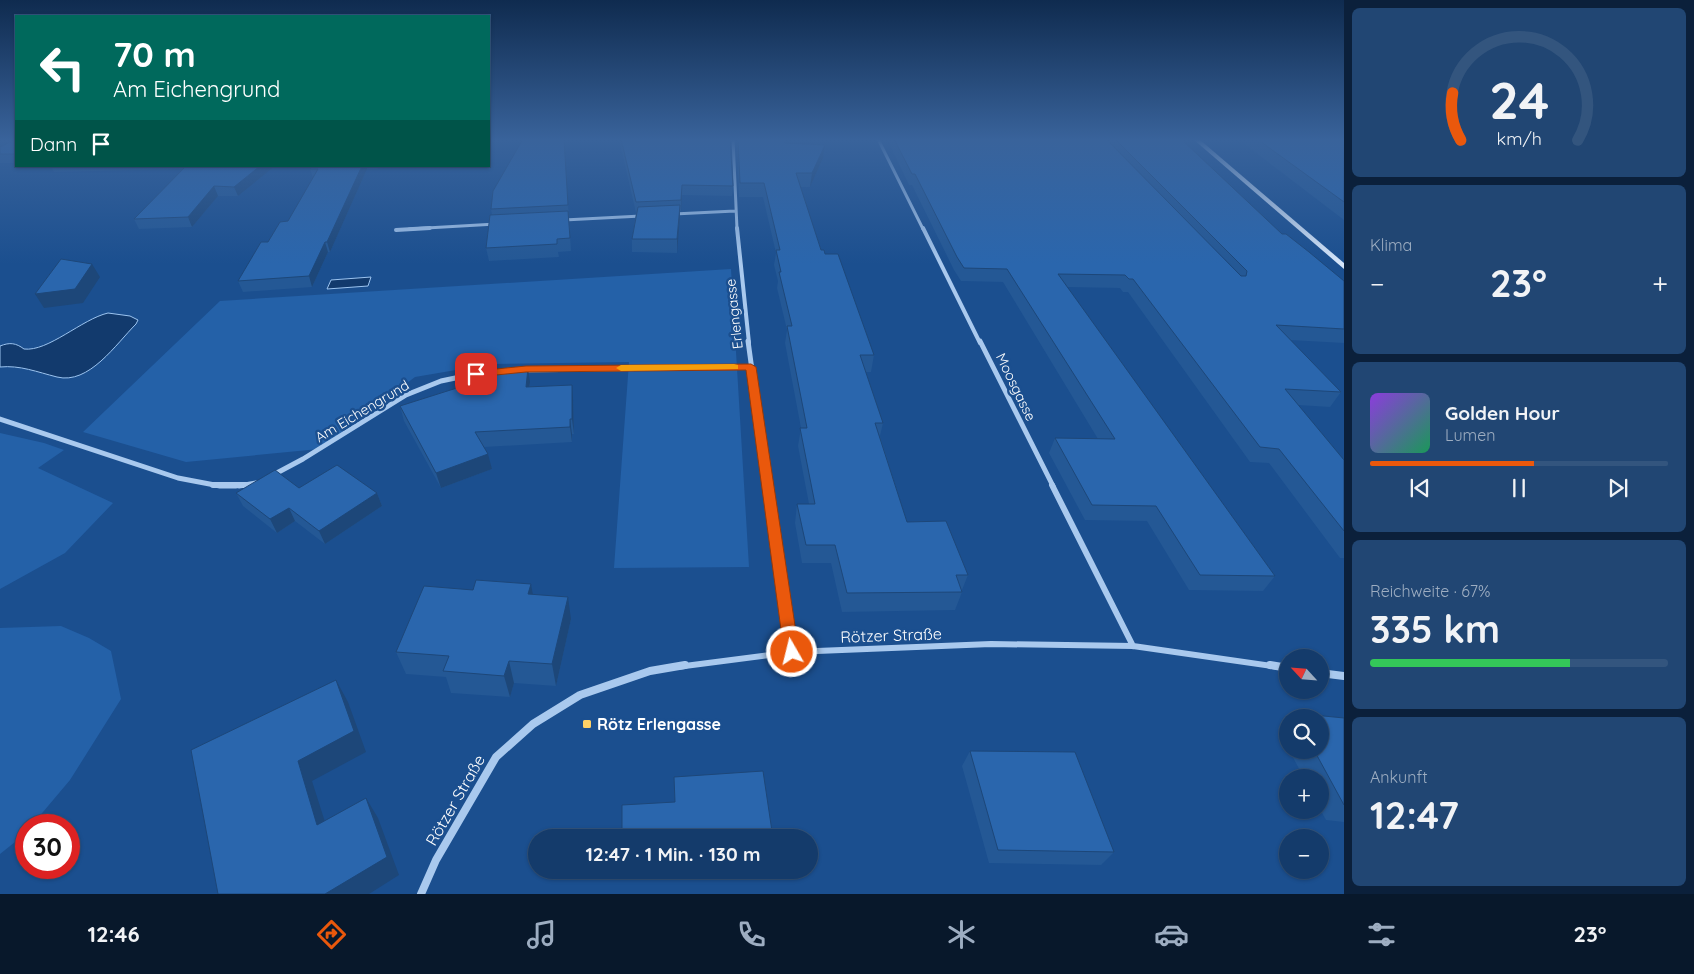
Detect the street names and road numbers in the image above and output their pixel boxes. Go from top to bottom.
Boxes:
street label: Erlengasse [721,278,747,350]
street label: Moosgasse [992,350,1040,424]
street label: Am Eichengrund [312,376,412,446]
street label: Rötzer Straße [840,623,942,647]
street label: Rötzer Straße [421,751,489,849]

